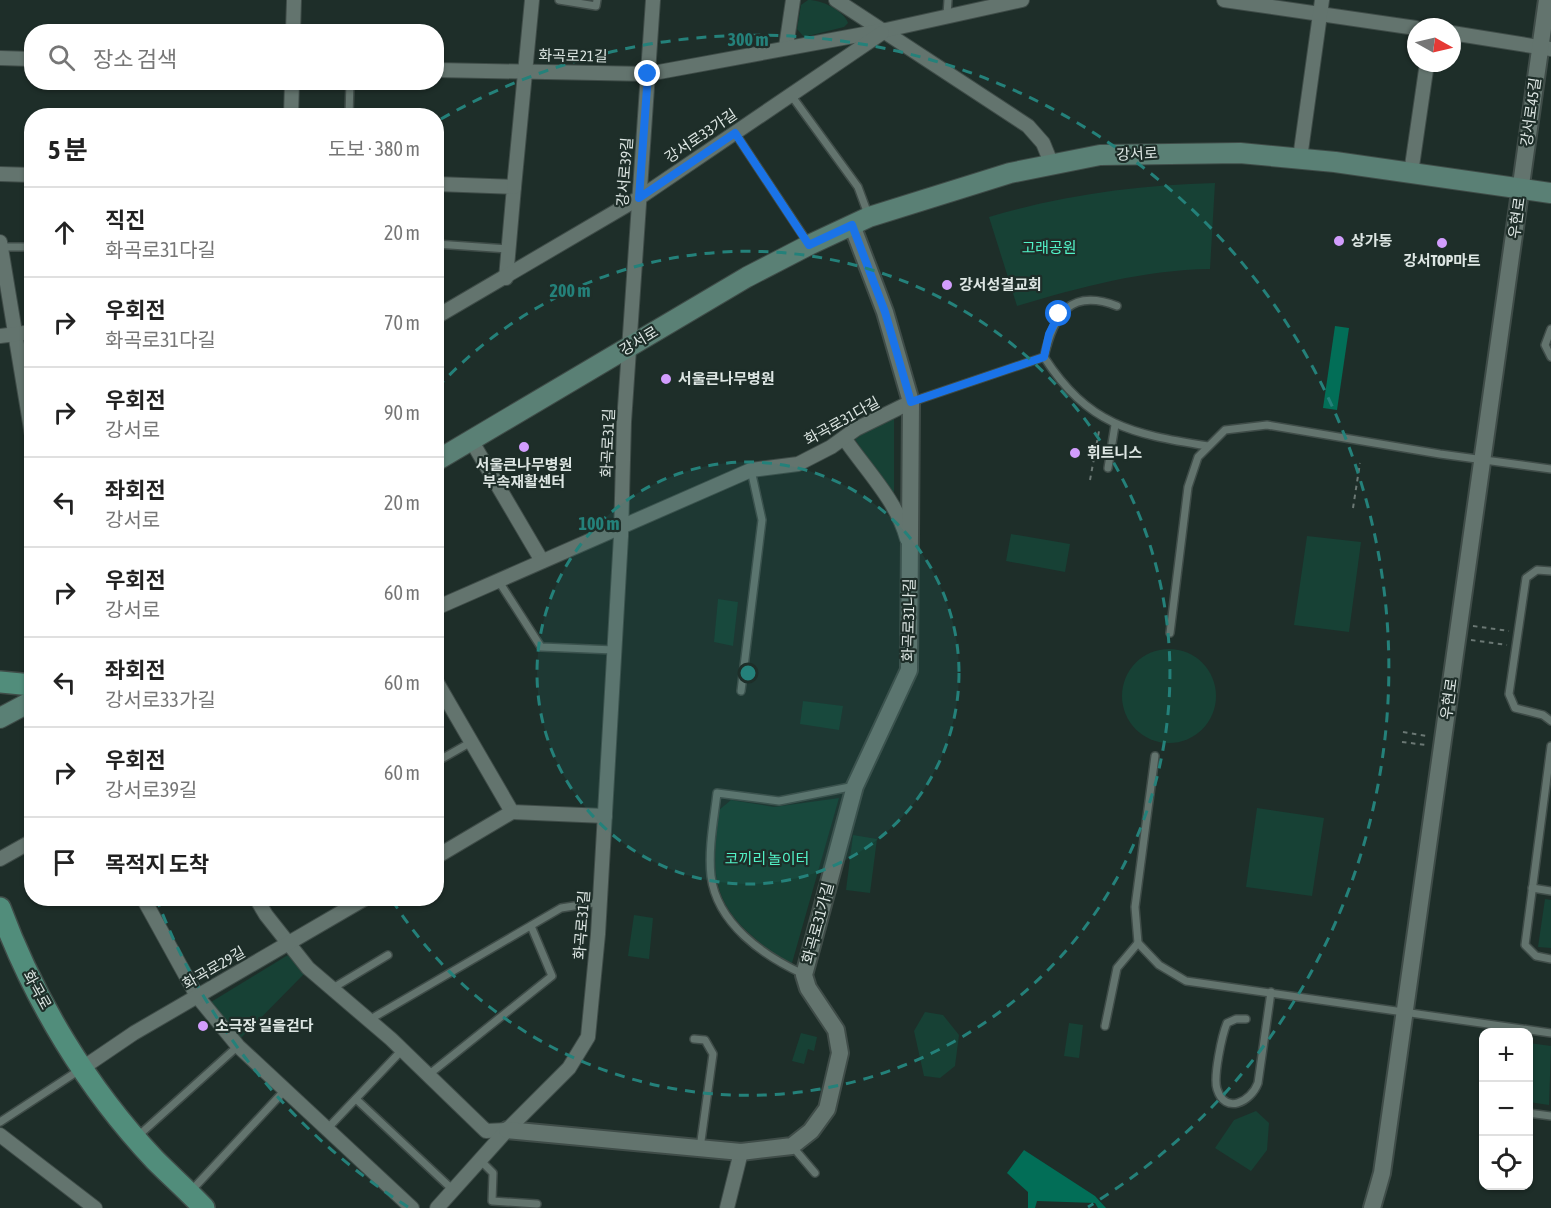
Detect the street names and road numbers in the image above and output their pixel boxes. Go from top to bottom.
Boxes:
street label: 화곡로21길 [538,46,608,65]
street label: 강서로45길 [1517,76,1544,147]
street label: 강서로33가길 [662,105,740,166]
street label: 강서로39길 [614,137,635,207]
street label: 강서로 [1116,144,1158,163]
street label: 우현로 [1505,196,1528,240]
street label: 강서로 [617,323,661,359]
street label: 화곡로31다길 [801,393,882,448]
street label: 화곡로31길 [598,408,617,478]
street label: 화곡로31나길 [899,578,918,662]
street label: 우현로 [1437,677,1460,721]
street label: 화곡로31가길 [799,881,836,965]
street label: 화곡로31길 [571,890,592,960]
street label: 화곡로29길 [179,943,248,992]
street label: 화곡로 [20,968,55,1012]

